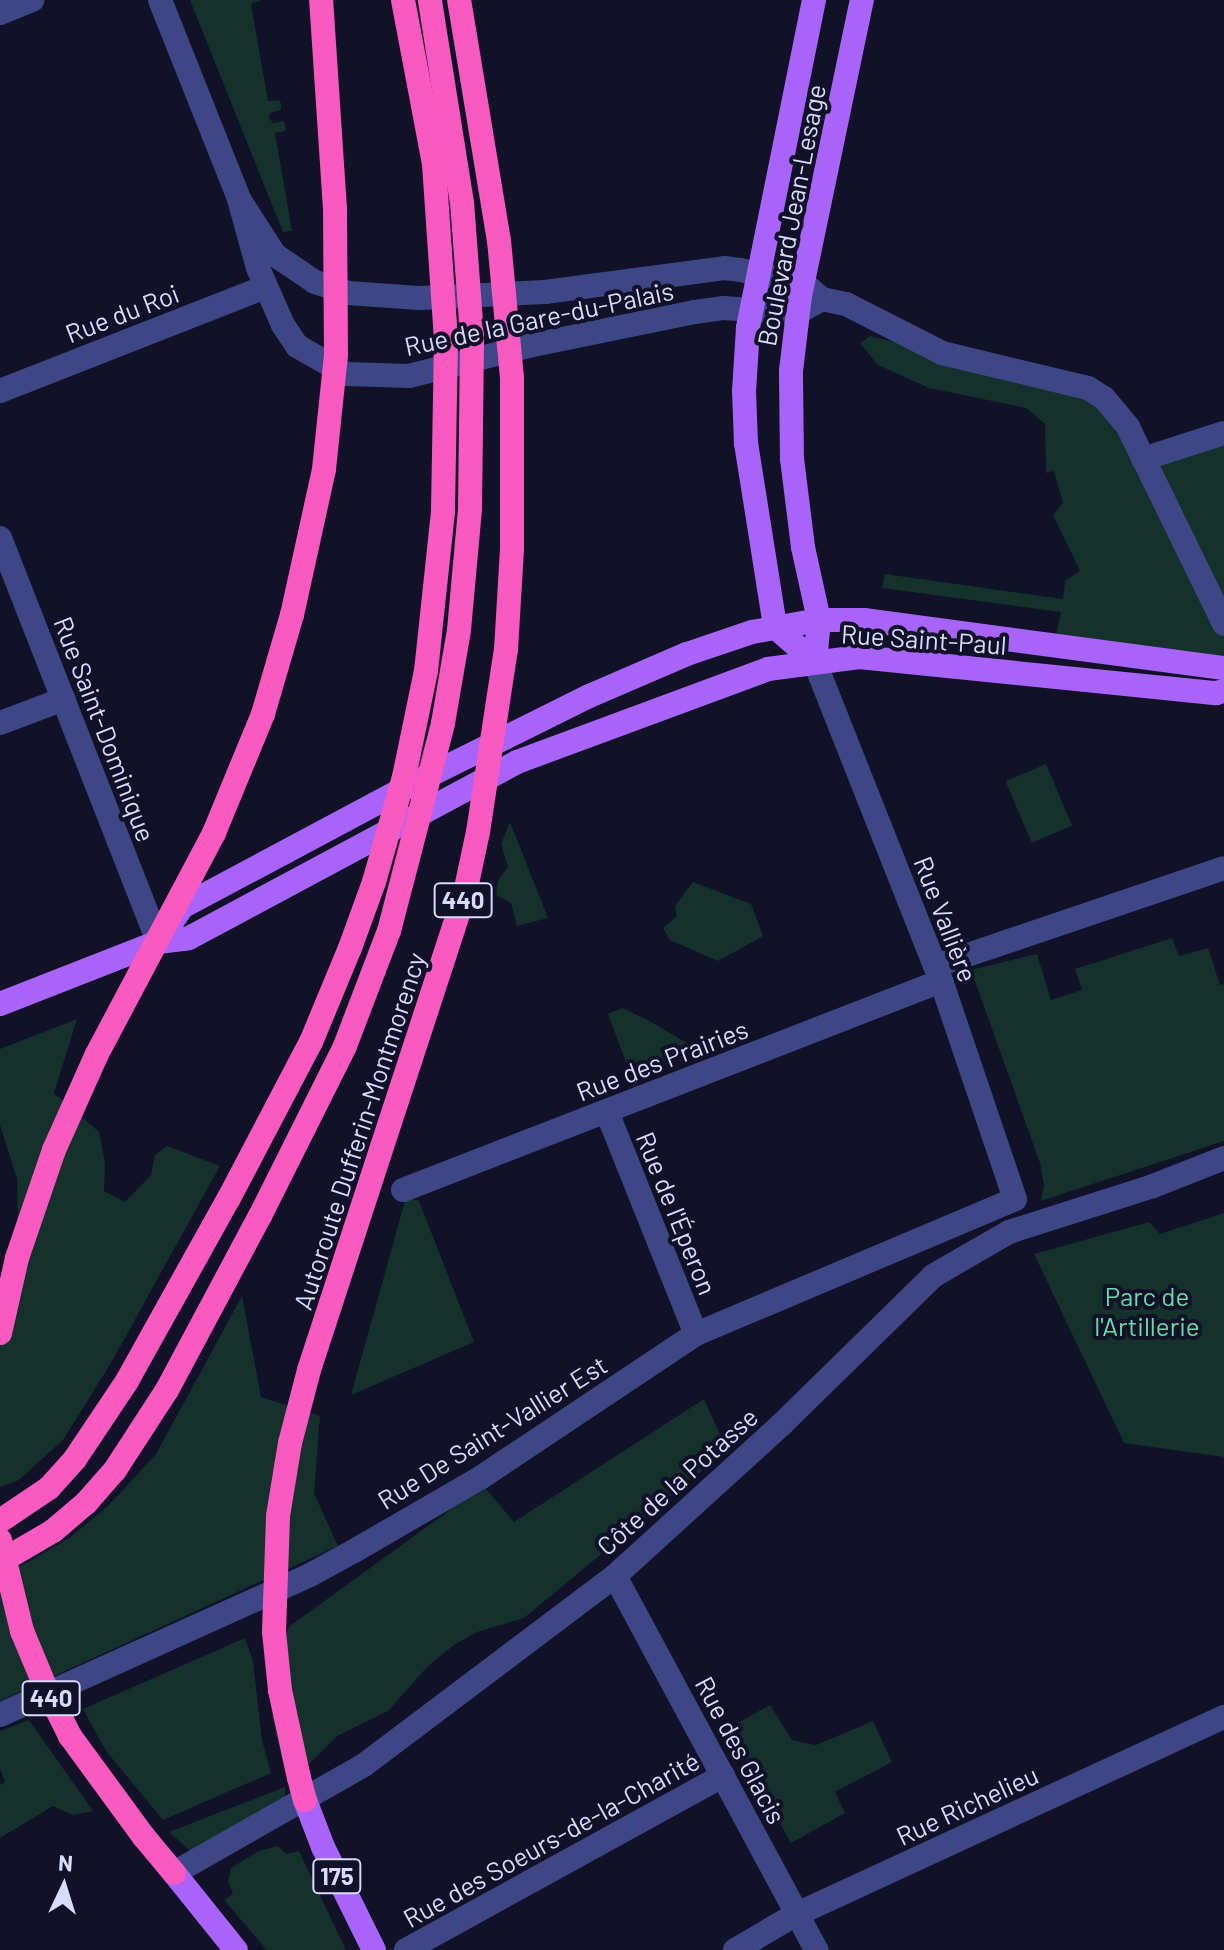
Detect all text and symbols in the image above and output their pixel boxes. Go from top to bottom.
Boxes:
street label: Boulevard Jean-Lesage [750,81,832,349]
street label: Rue de la Gare-du-Palais [402,274,676,362]
street label: Rue du Roi [61,277,183,349]
street label: Rue Saint-Dominique [48,612,162,846]
street label: Rue Saint-Paul [840,618,1008,660]
street label: Rue Vallière [908,852,984,986]
road number: 440 [433,880,493,920]
street label: Autoroute Dufferin-Montmorency [286,949,432,1313]
street label: Rue des Prairies [572,1013,752,1107]
street label: Rue de l'Éperon [630,1127,724,1299]
park label: Parc de l'Artillerie [1094,1280,1200,1342]
street label: Rue De Saint-Vallier Est [372,1349,612,1515]
street label: Côte de la Potasse [590,1401,764,1561]
street label: Rue des Glacis [689,1671,793,1829]
road number: 440 [21,1678,81,1718]
street label: Rue des Soeurs-de-la-Charité [398,1744,704,1934]
street label: Rue Richelieu [891,1759,1043,1851]
north arrow [24,1846,104,1926]
text: N [57,1849,74,1876]
road number: 175 [311,1856,363,1896]

